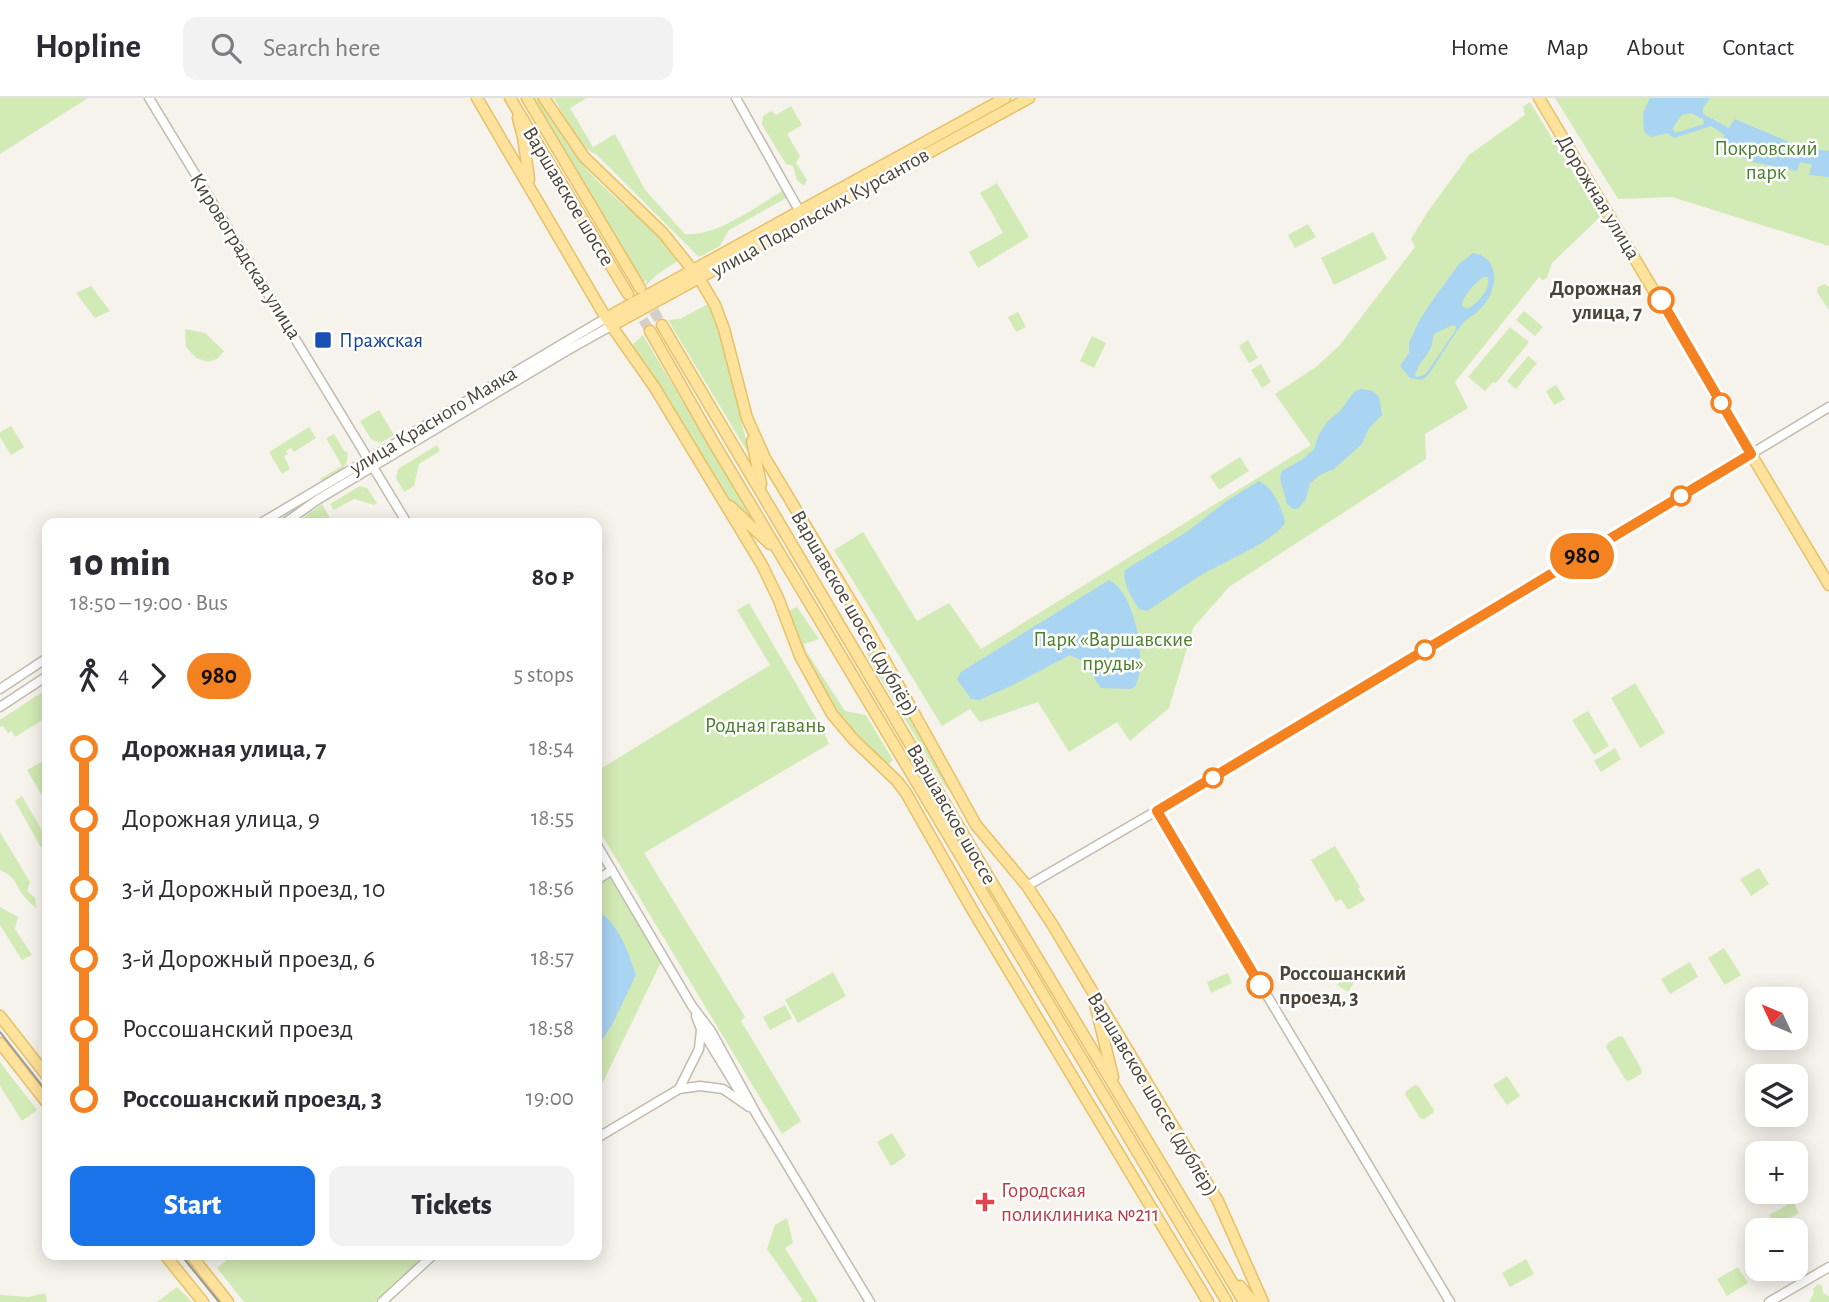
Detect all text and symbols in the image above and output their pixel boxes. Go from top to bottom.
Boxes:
search box [183,17,673,80]
icon: search [207,29,245,67]
text: Hopline [35,31,141,64]
text: Search here [263,35,381,61]
text: Home [1451,36,1509,60]
text: Map [1547,36,1589,60]
text: About [1627,36,1684,60]
text: Contact [1722,36,1794,60]
street label: Варшавское шоссе [519,123,618,270]
street label: Дорожная улица [1553,131,1644,264]
park label: Покровский парк [1714,138,1818,183]
street label: улица Подольских Курсантов [707,144,932,281]
street label: Кировоградская улица [186,169,305,343]
place label: Дорожная улица, 7 [1550,278,1642,323]
marker: Дорожная улица, 7 [1648,287,1674,313]
marker: Пражская [313,330,333,350]
place label: Пражская [339,330,423,351]
street label: улица Красного Маяка [345,362,521,479]
unlabelled marker [1711,393,1731,413]
unlabelled marker [1671,486,1691,506]
street label: Варшавское шоссе (дублёр) [787,507,922,720]
line badge: 980 [1542,533,1622,579]
text: 980 [1564,544,1600,568]
text: 10 min [70,545,171,583]
text: 80 ₽ [532,564,574,590]
text: 18:50 – 19:00 · Bus [70,592,228,615]
park label: Парк «Варшавские пруды» [1033,629,1193,674]
unlabelled marker [1415,640,1435,660]
icon: walk [70,657,108,695]
icon: forward [139,657,177,695]
text: 4 [118,664,129,687]
text: 980 [201,664,237,688]
text: 5 stops [514,664,574,687]
park label: Родная гавань [705,715,825,736]
text: Дорожная улица, 7 [122,736,326,762]
text: 18:54 [529,737,574,760]
street label: Варшавское шоссе [903,740,1000,888]
unlabelled marker [1203,768,1223,788]
text: Дорожная улица, 9 [122,806,320,832]
text: 18:55 [531,807,574,830]
text: 3-й Дорожный проезд, 10 [122,876,386,902]
text: 18:56 [529,877,574,900]
text: 3-й Дорожный проезд, 6 [122,946,375,972]
text: 18:57 [531,947,574,970]
place label: Россошанский проезд, 3 [1279,963,1406,1008]
marker: Россошанский проезд, 3 [1247,972,1273,998]
north arrow [1745,987,1808,1050]
map controls [1745,987,1808,1281]
street label: Варшавское шоссе (дублёр) [1083,989,1222,1200]
text: Россошанский проезд [122,1016,353,1042]
text: 18:58 [529,1017,574,1040]
button: layers [1745,1064,1808,1127]
text: Россошанский проезд, 3 [122,1086,382,1112]
text: 19:00 [526,1087,574,1110]
button: + [1745,1141,1808,1204]
button: Start [70,1166,315,1246]
button: Tickets [329,1166,574,1246]
place label: Городская поликлиника №211 [1001,1180,1159,1225]
marker: Городская поликлиника №211 [975,1192,995,1212]
button: − [1745,1218,1808,1281]

